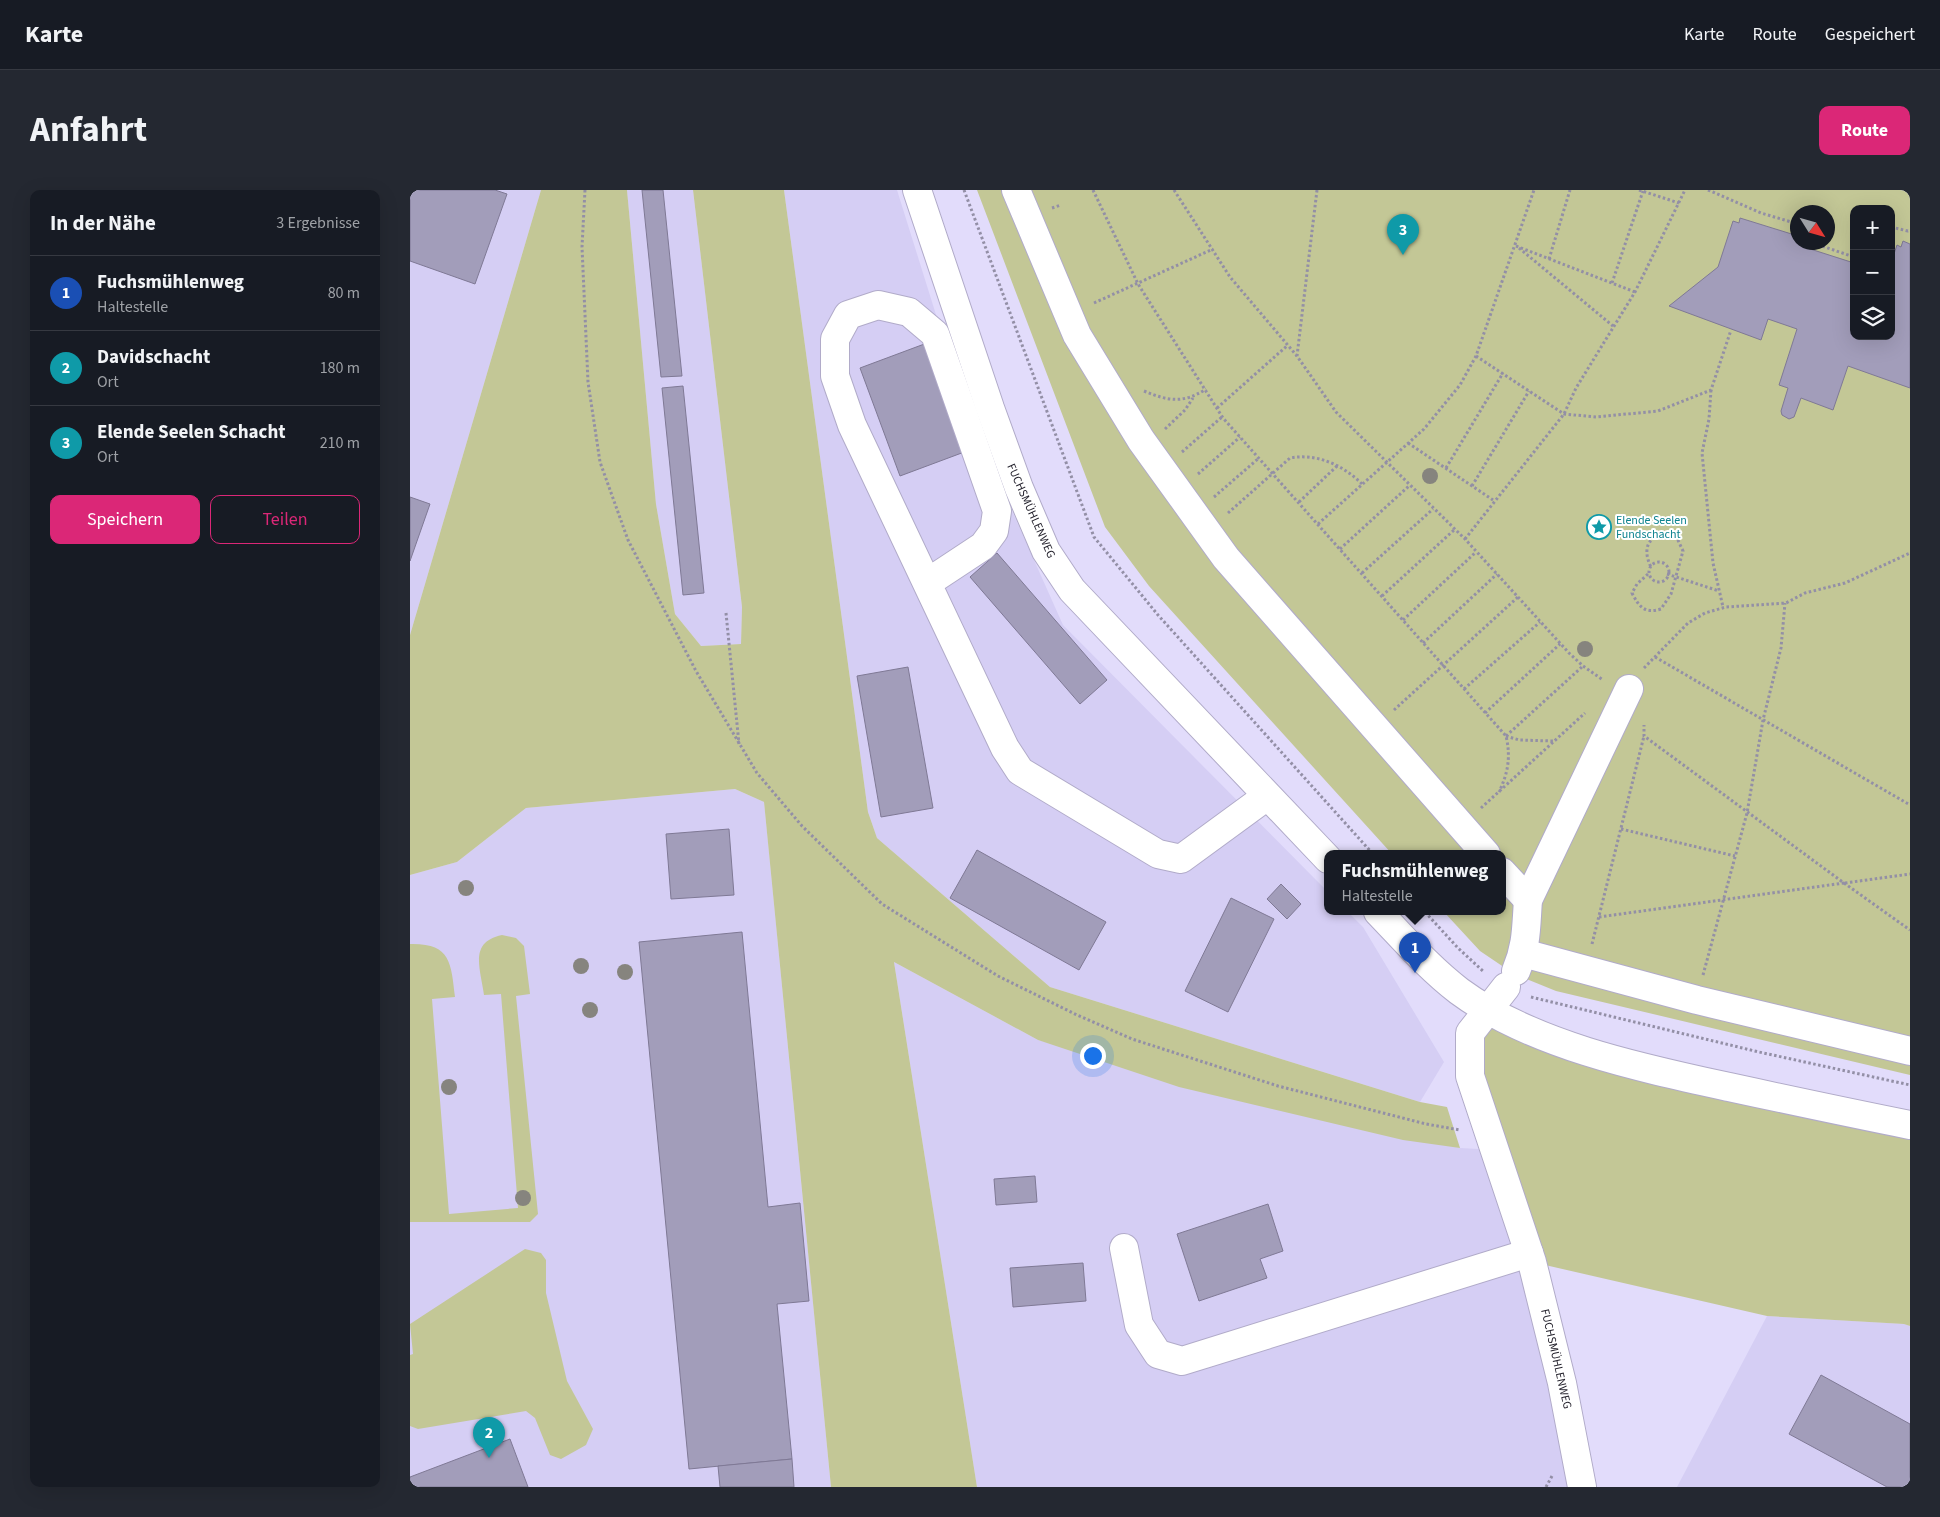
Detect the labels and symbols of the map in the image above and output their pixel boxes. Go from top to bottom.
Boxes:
north arrow [1790,205,1835,250]
pin: 3 [1387,214,1419,255]
street label: FUCHSMÜHLENWEG [1002,461,1060,561]
place label: Elende Seelen Fundschacht [1616,512,1687,543]
place icon: Elende Seelen Fundschacht [1586,514,1612,540]
pin: 1 [1399,932,1431,973]
your location [1080,1043,1106,1069]
street label: FUCHSMÜHLENWEG [1536,1307,1576,1411]
pin: 2 [473,1417,505,1458]

